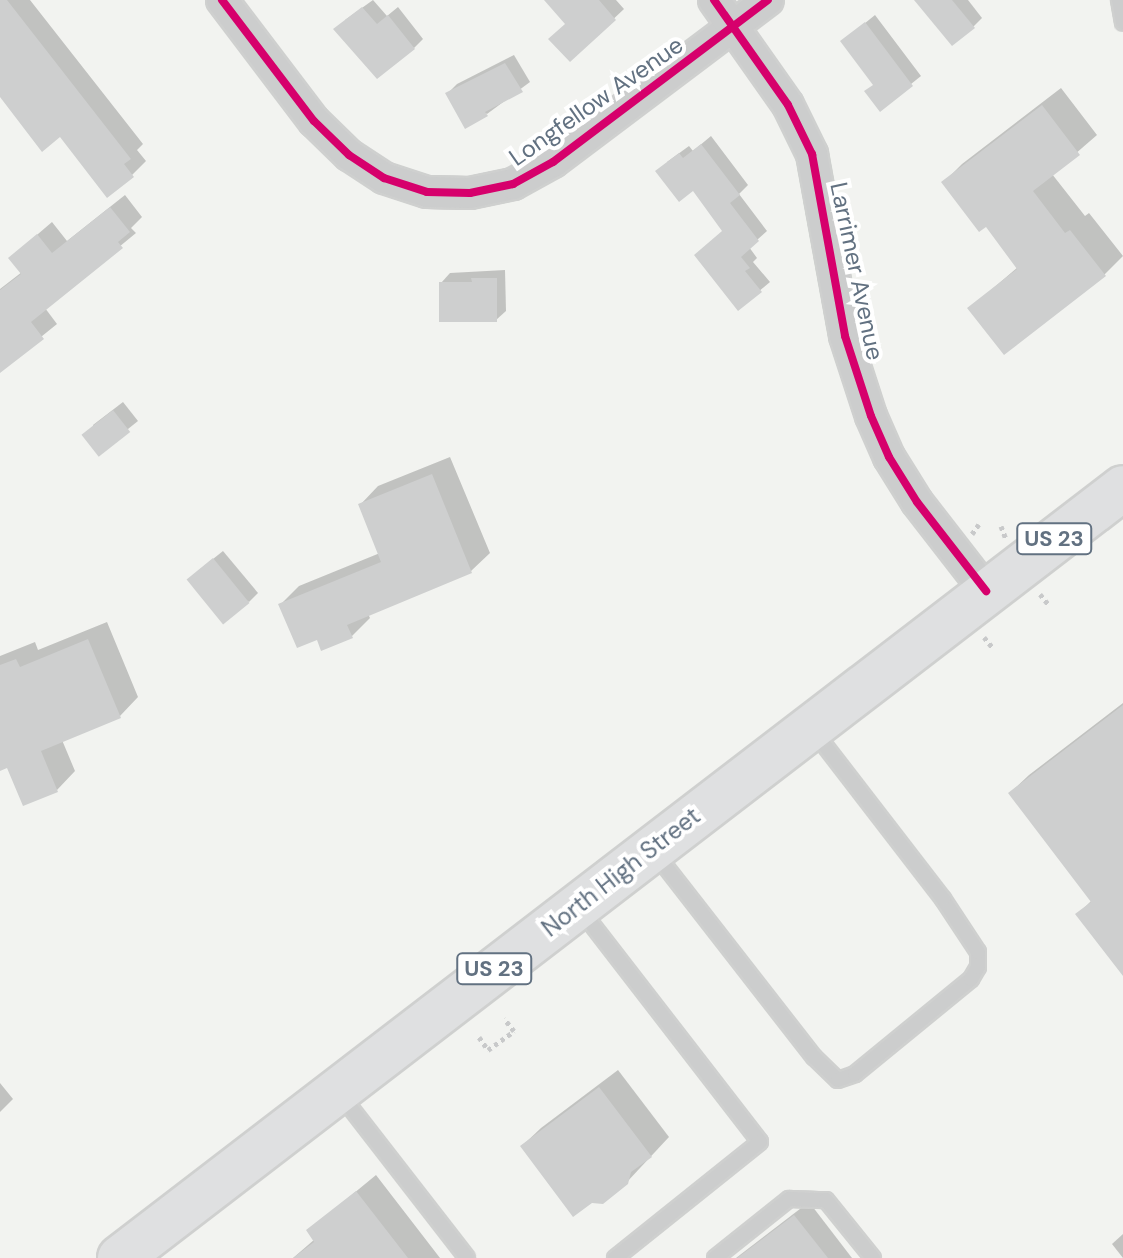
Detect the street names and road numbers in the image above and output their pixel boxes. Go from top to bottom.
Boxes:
street label: Longfellow Avenue [504,30,688,172]
street label: Larrimer Avenue [824,179,890,363]
road number: US 23 [1016,521,1092,557]
street label: North High Street [536,801,706,943]
road number: US 23 [456,951,532,987]

